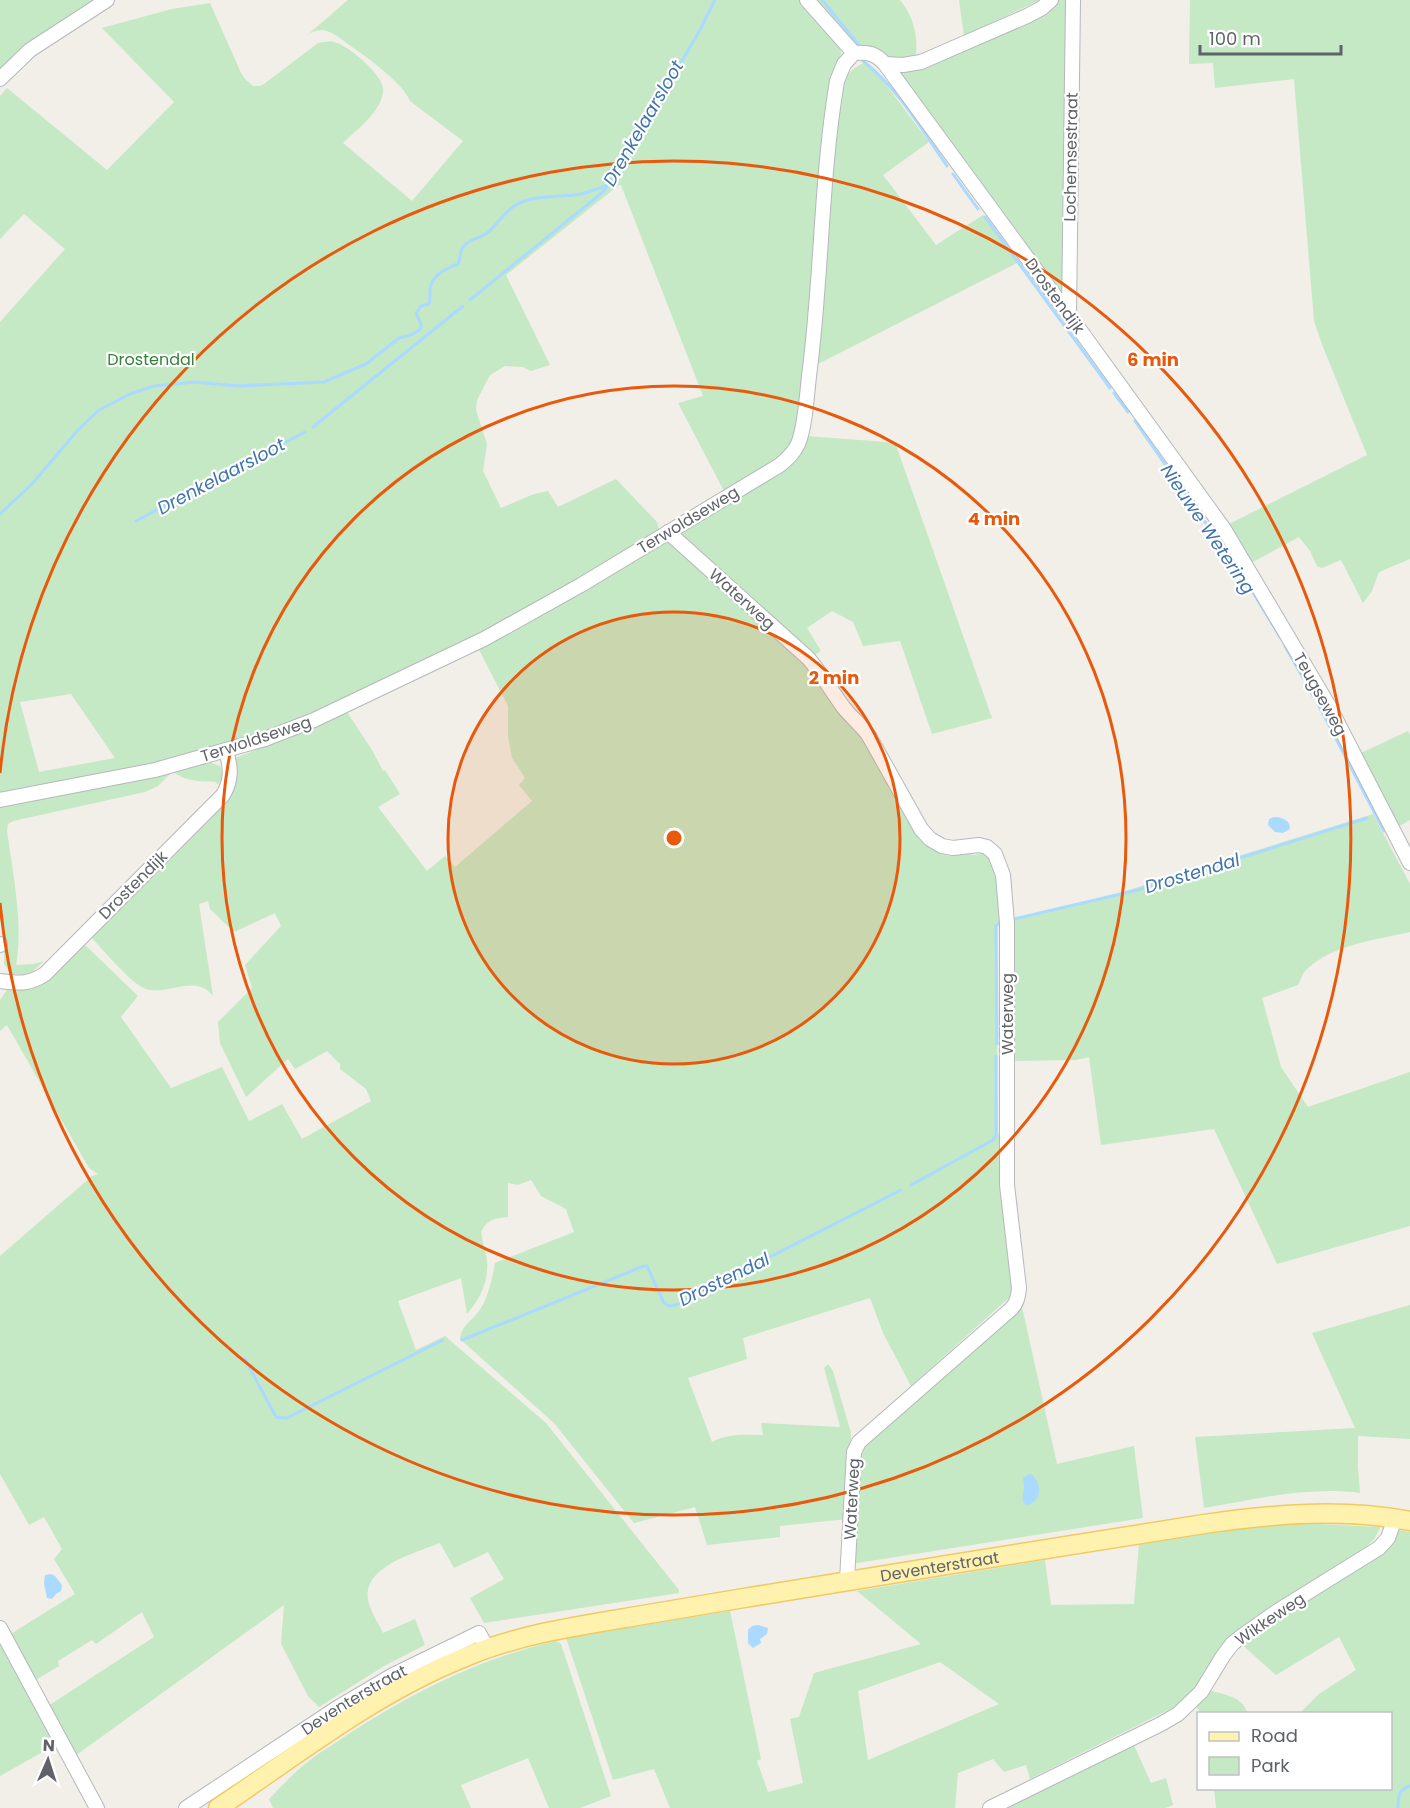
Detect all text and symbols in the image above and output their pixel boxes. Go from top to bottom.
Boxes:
scale bar [1200,18,1341,56]
text: 100 m [1209,26,1261,51]
water label: Drenkelaarsloot [597,55,689,191]
street label: Lochemsestraat [1058,92,1084,222]
street label: Drostendijk [1020,253,1091,339]
text: 6 min [1127,347,1179,372]
park label: Drostendal [107,348,195,371]
water label: Drenkelaarsloot [153,432,290,520]
water label: Nieuwe Wetering [1155,459,1261,599]
street label: Terwoldseweg [633,481,743,559]
text: 4 min [968,506,1020,531]
street label: Waterweg [704,563,780,635]
street label: Teugseweg [1288,648,1352,740]
text: 2 min [809,665,859,690]
street label: Terwoldseweg [198,710,314,768]
centre of rings [664,828,684,848]
street label: Drostendijk [93,845,173,925]
water label: Drostendal [1141,847,1243,899]
street label: Waterweg [996,973,1019,1055]
water label: Drostendal [674,1246,774,1312]
street label: Waterweg [838,1457,866,1541]
street label: Deventerstraat [879,1545,1001,1587]
street label: Wikkeweg [1230,1587,1310,1651]
street label: Deventerstraat [296,1659,411,1740]
legend [1197,1712,1392,1790]
text: Road [1251,1723,1298,1748]
north arrow [18,1730,78,1790]
text: N [42,1734,55,1757]
text: Park [1251,1753,1290,1778]

